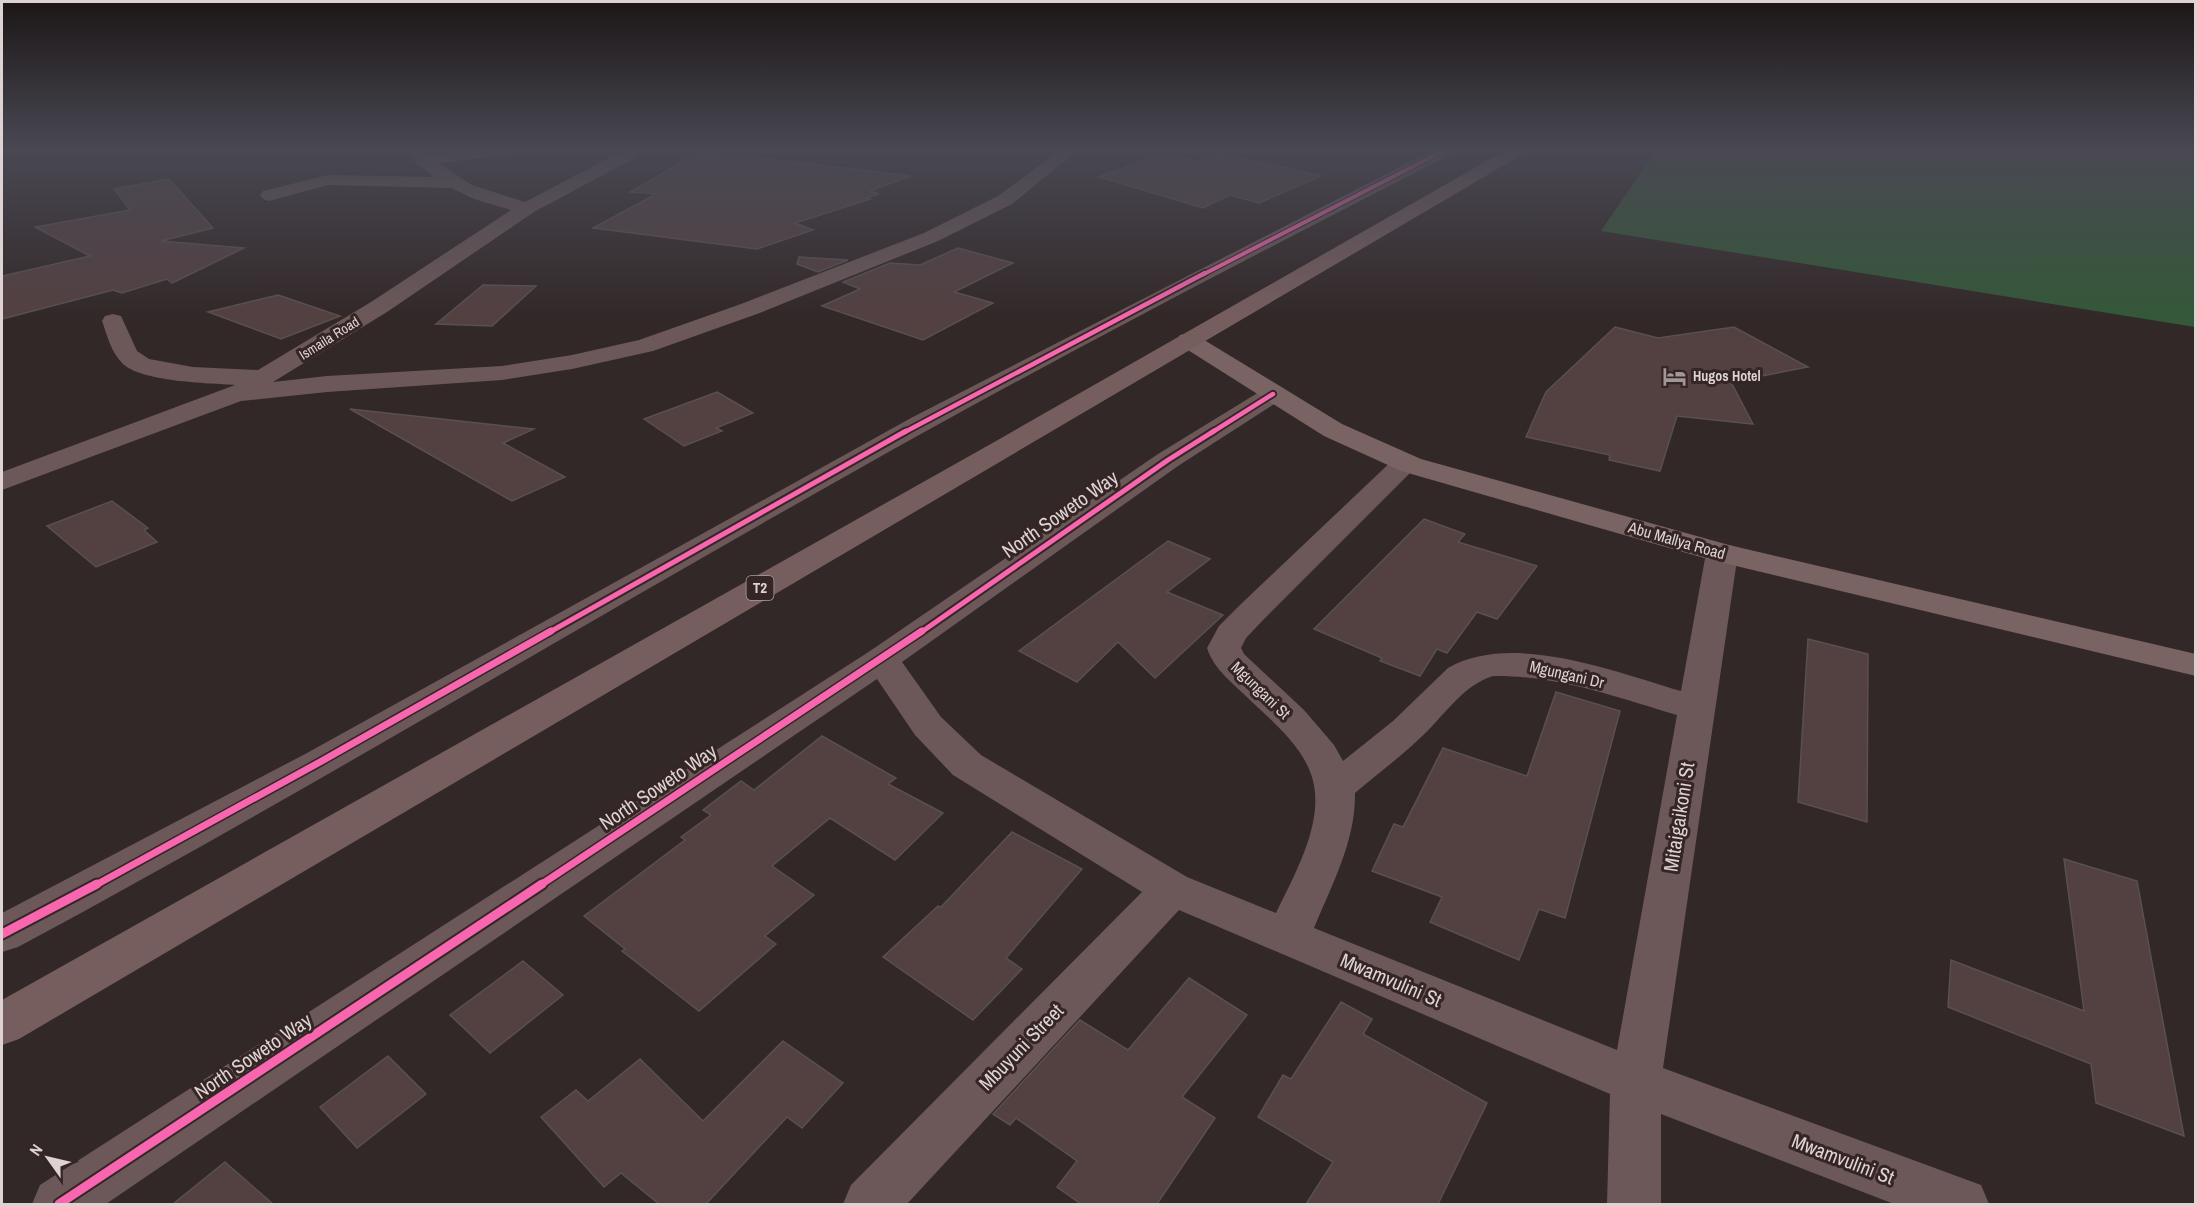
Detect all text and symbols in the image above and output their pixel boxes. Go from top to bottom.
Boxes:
street label: Ismaila Road [296,312,362,364]
hotel icon: Hugos Hotel [1662,363,1688,389]
place label: Hugos Hotel [1693,367,1761,385]
street label: North Soweto Way [996,463,1124,564]
street label: Abu Mallya Road [1625,515,1728,564]
road number: T2 [746,576,774,600]
street label: Mgungani Dr [1528,655,1607,693]
street label: Mgungani St [1227,656,1296,724]
street label: North Soweto Way [594,737,722,836]
street label: Mitaigaikoni St [1657,760,1701,874]
street label: Mwamvulini St [1336,946,1446,1013]
street label: Mbuyuni Street [972,997,1069,1096]
street label: North Soweto Way [189,1006,317,1105]
street label: Mwamvulini St [1788,1127,1899,1191]
north arrow [18,1128,78,1188]
text: N [24,1140,47,1160]

